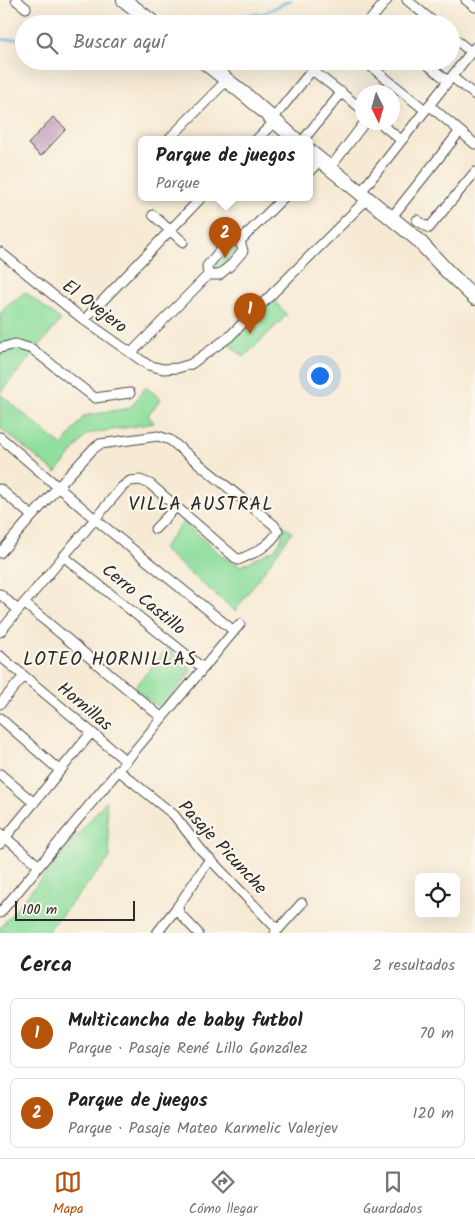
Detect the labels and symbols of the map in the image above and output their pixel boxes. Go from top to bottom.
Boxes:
north arrow [355,85,400,130]
pin: 2 [209,217,241,258]
street label: El Ovejero [55,273,133,342]
pin: 1 [234,293,266,334]
your location [307,363,333,389]
district label: VILLA AUSTRAL [128,490,274,520]
street label: Cerro Castillo [95,557,192,643]
district label: LOTEO HORNILLAS [23,645,197,675]
street label: Hornillas [50,675,118,739]
street label: Pasaje Picunche [170,794,274,902]
scale bar [15,898,135,921]

